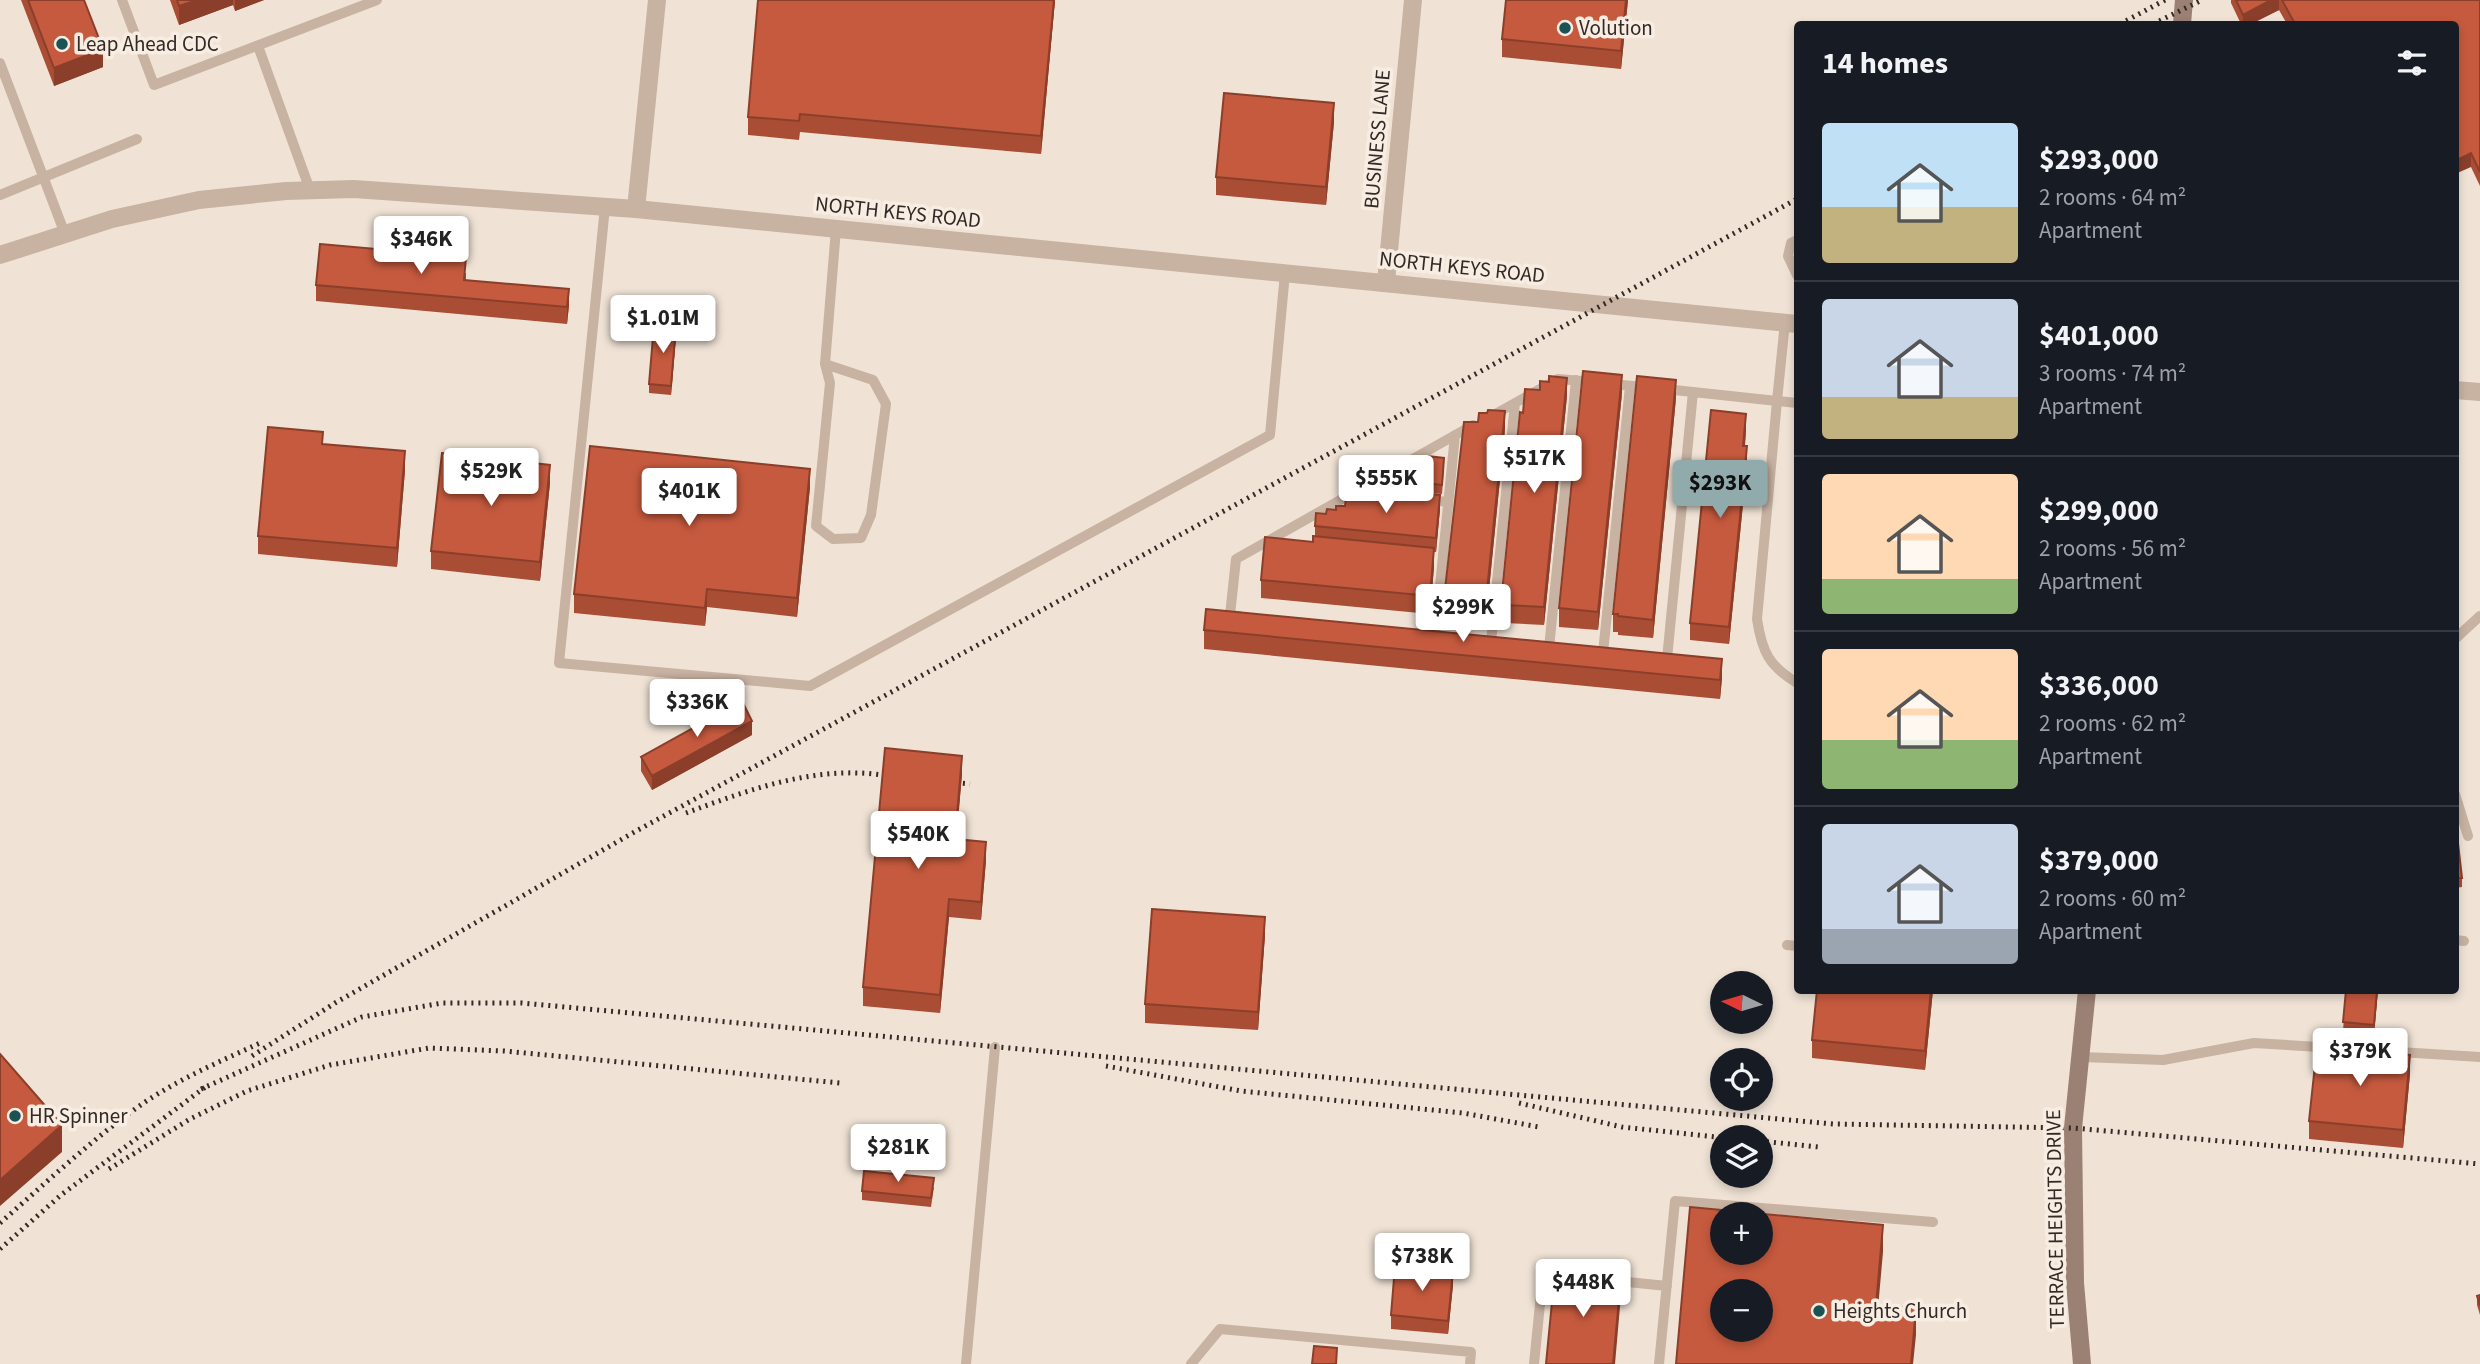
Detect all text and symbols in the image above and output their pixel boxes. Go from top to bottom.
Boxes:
place label: Volution [1579,13,1653,43]
marker: Volution [1557,20,1573,36]
place label: Leap Ahead CDC [76,29,219,59]
marker: Leap Ahead CDC [54,36,70,52]
text: 14 homes [1822,42,1948,85]
icon: filters [2393,44,2431,82]
street label: BUSINESS LANE [1356,68,1398,210]
text: $293,000 [2039,138,2159,181]
icon: home [1878,151,1962,235]
text: 2 rooms · 64 m² [2039,181,2186,214]
street label: NORTH KEYS ROAD [814,188,982,236]
text: Apartment [2039,214,2142,247]
pin: $346K [372,216,470,276]
text: $346K [390,222,452,255]
street label: NORTH KEYS ROAD [1378,243,1546,291]
pin: $1.01M [606,296,720,355]
text: $1.01M [626,301,700,334]
text: $401,000 [2039,314,2159,357]
icon: home [1878,327,1962,411]
text: 3 rooms · 74 m² [2039,357,2186,390]
text: Apartment [2039,390,2142,423]
pin: $517K [1485,435,1583,495]
text: $517K [1503,441,1565,474]
pin: $529K [442,448,540,508]
text: $529K [460,454,522,487]
pin: $555K [1337,456,1435,515]
text: $555K [1355,461,1417,494]
pin: $293K [1671,461,1769,520]
text: $293K [1689,466,1751,499]
pin: $401K [640,468,738,528]
text: $401K [658,474,720,507]
text: $299,000 [2039,489,2159,532]
icon: home [1878,502,1962,586]
text: 2 rooms · 56 m² [2039,532,2186,565]
text: Apartment [2039,565,2142,598]
pin: $299K [1414,584,1512,644]
text: $299K [1432,590,1494,623]
text: $336,000 [2039,664,2159,707]
icon: home [1878,677,1962,761]
pin: $336K [648,680,746,739]
text: $336K [666,685,728,718]
text: 2 rooms · 62 m² [2039,707,2186,740]
text: Apartment [2039,740,2142,773]
pin: $540K [869,812,967,871]
text: $540K [887,817,949,850]
text: $379,000 [2039,839,2159,882]
icon: home [1878,852,1962,936]
text: 2 rooms · 60 m² [2039,882,2186,915]
text: Apartment [2039,915,2142,948]
north arrow [1710,971,1773,1034]
map controls [1710,971,1773,1342]
pin: $379K [2311,1028,2409,1088]
text: $379K [2329,1034,2391,1067]
button: locate [1710,1048,1773,1111]
place label: HR Spinner [29,1101,128,1131]
marker: HR Spinner [7,1108,23,1124]
street label: TERRACE HEIGHTS DRIVE [2038,1109,2072,1329]
pin: $281K [849,1124,947,1184]
button: layers [1710,1125,1773,1188]
text: $281K [867,1130,929,1163]
button: + [1710,1202,1773,1265]
pin: $738K [1373,1234,1471,1293]
text: $738K [1391,1239,1453,1272]
pin: $448K [1534,1260,1632,1319]
text: $448K [1552,1265,1614,1298]
button: − [1710,1279,1773,1342]
place label: Heights Church [1833,1296,1967,1326]
marker: Heights Church [1811,1303,1827,1319]

